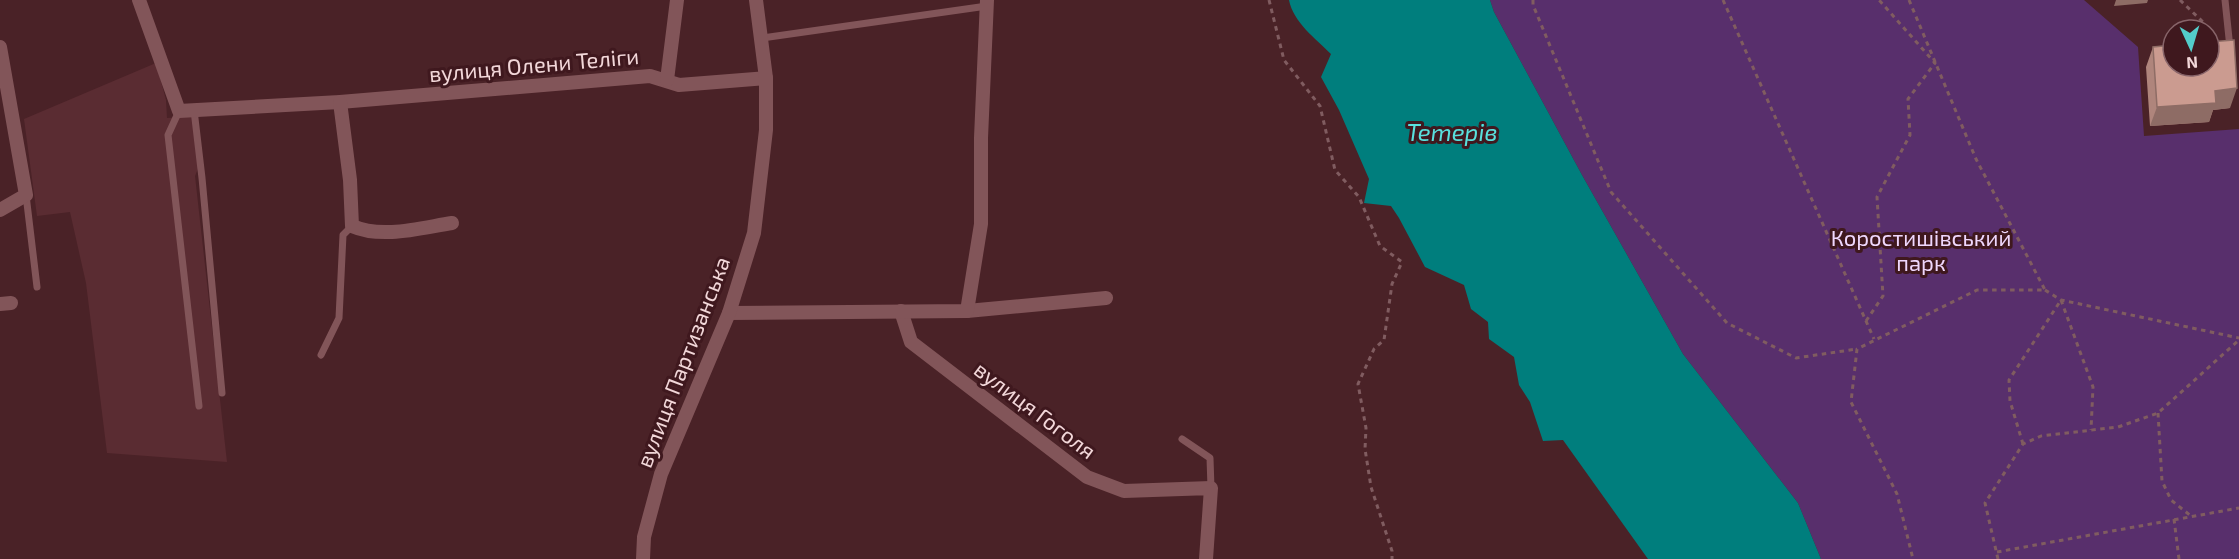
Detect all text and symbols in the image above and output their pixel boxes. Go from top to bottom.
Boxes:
north arrow [2161,18,2221,78]
street label: вулиця Олени Теліги [428,42,640,87]
text: N [2186,54,2199,73]
water label: Тетерів [1406,117,1498,146]
park label: Коростишівський парк [1831,224,2011,275]
street label: вулиця Партизанська [630,253,735,471]
street label: вулиця Гоголя [969,355,1101,464]

